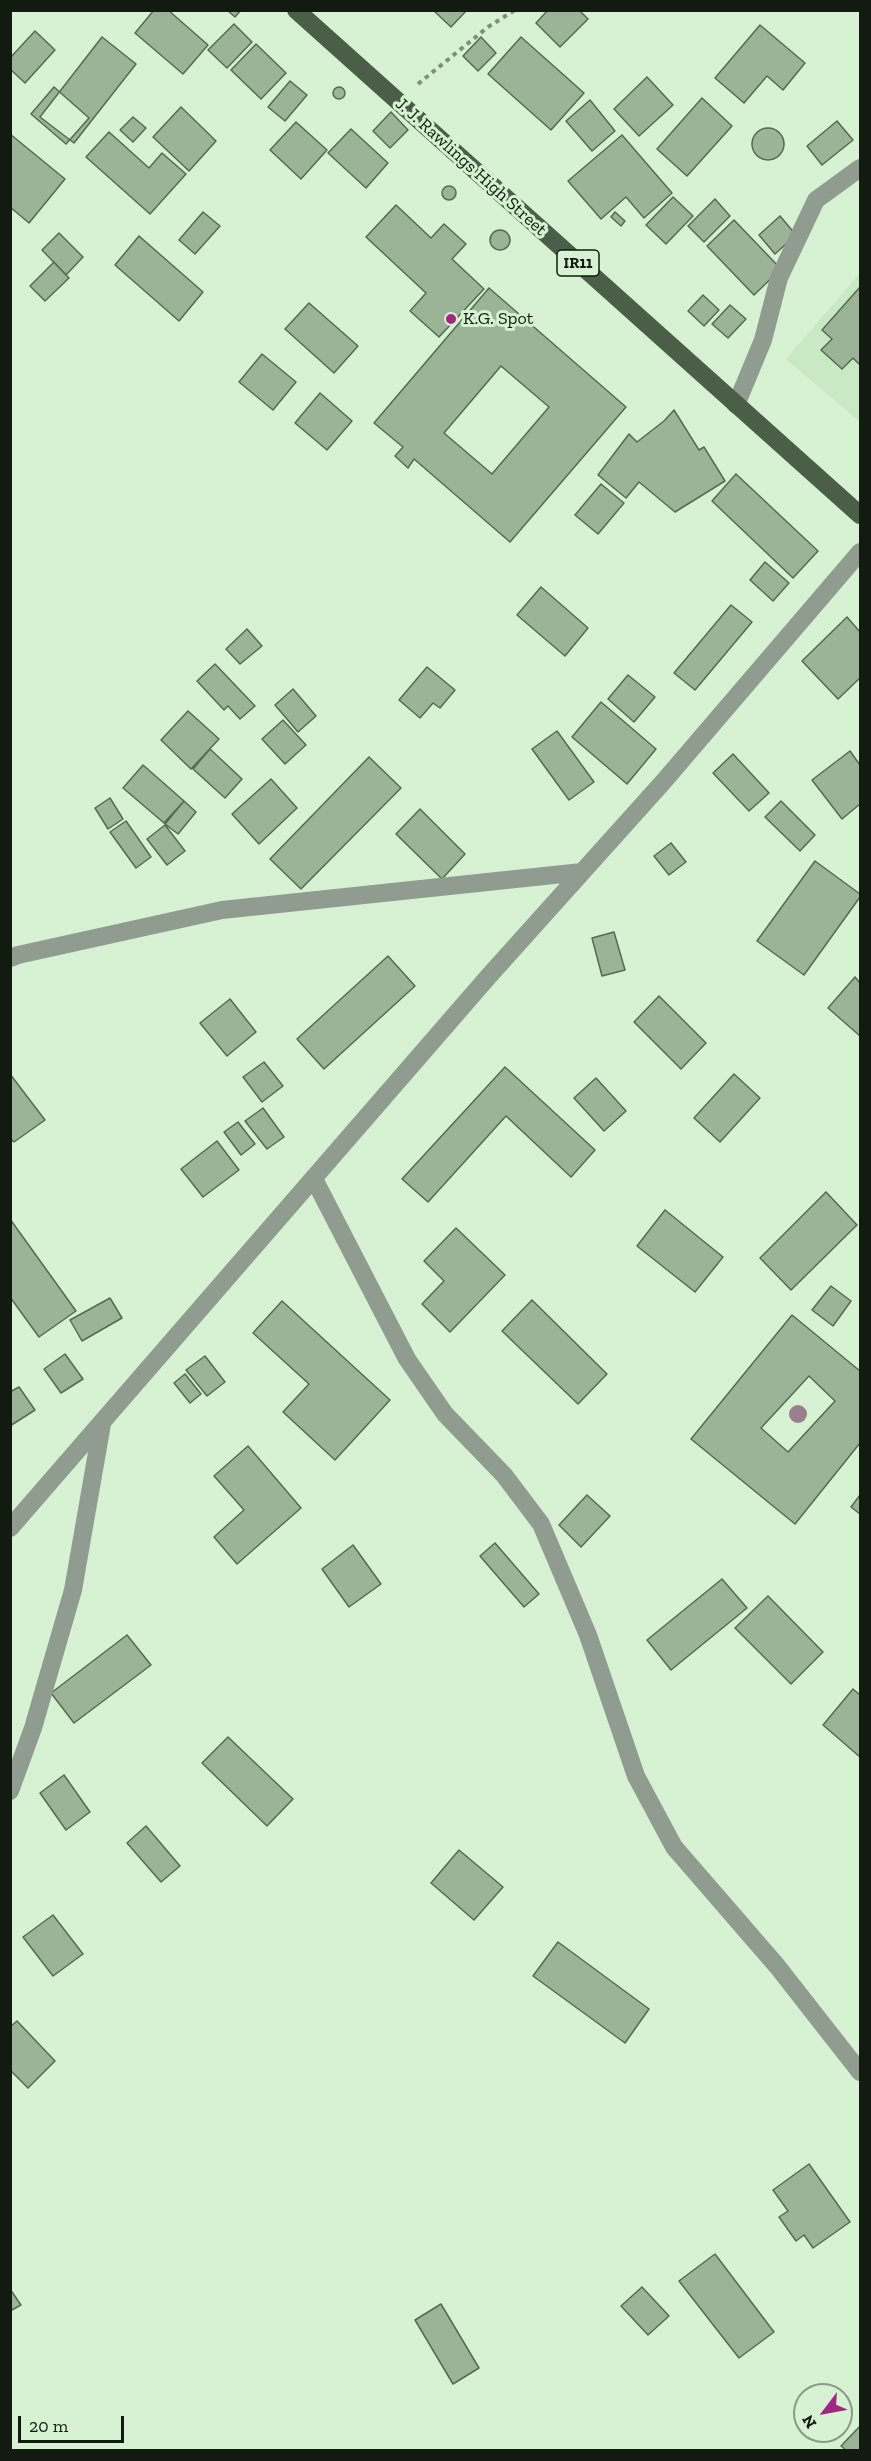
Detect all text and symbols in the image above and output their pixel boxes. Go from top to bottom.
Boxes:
street label: J. J. Rawlings High Street [391,93,551,241]
road number: IR11 [557,250,599,276]
place label: K.G. Spot [463,308,533,330]
marker: K.G. Spot [444,312,458,326]
north arrow [793,2383,853,2443]
scale bar [21,2404,128,2442]
text: N [798,2412,820,2432]
text: 20 m [29,2415,68,2437]

